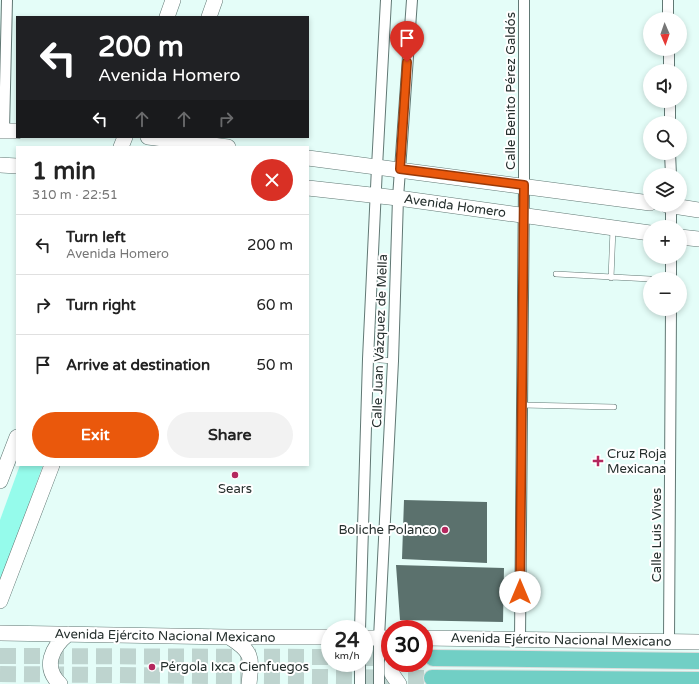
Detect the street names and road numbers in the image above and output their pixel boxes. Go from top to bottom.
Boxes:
street label: Calle Benito Pérez Galdós [503,12,519,170]
street label: Avenida Homero [403,191,507,221]
street label: Calle Juan Vázquez de Mella [369,254,391,428]
street label: Calle Luis Vives [649,488,665,582]
street label: Avenida Ejército Nacional Mexicano [54,626,276,646]
street label: Avenida Ejército Nacional Mexicano [450,630,672,650]

